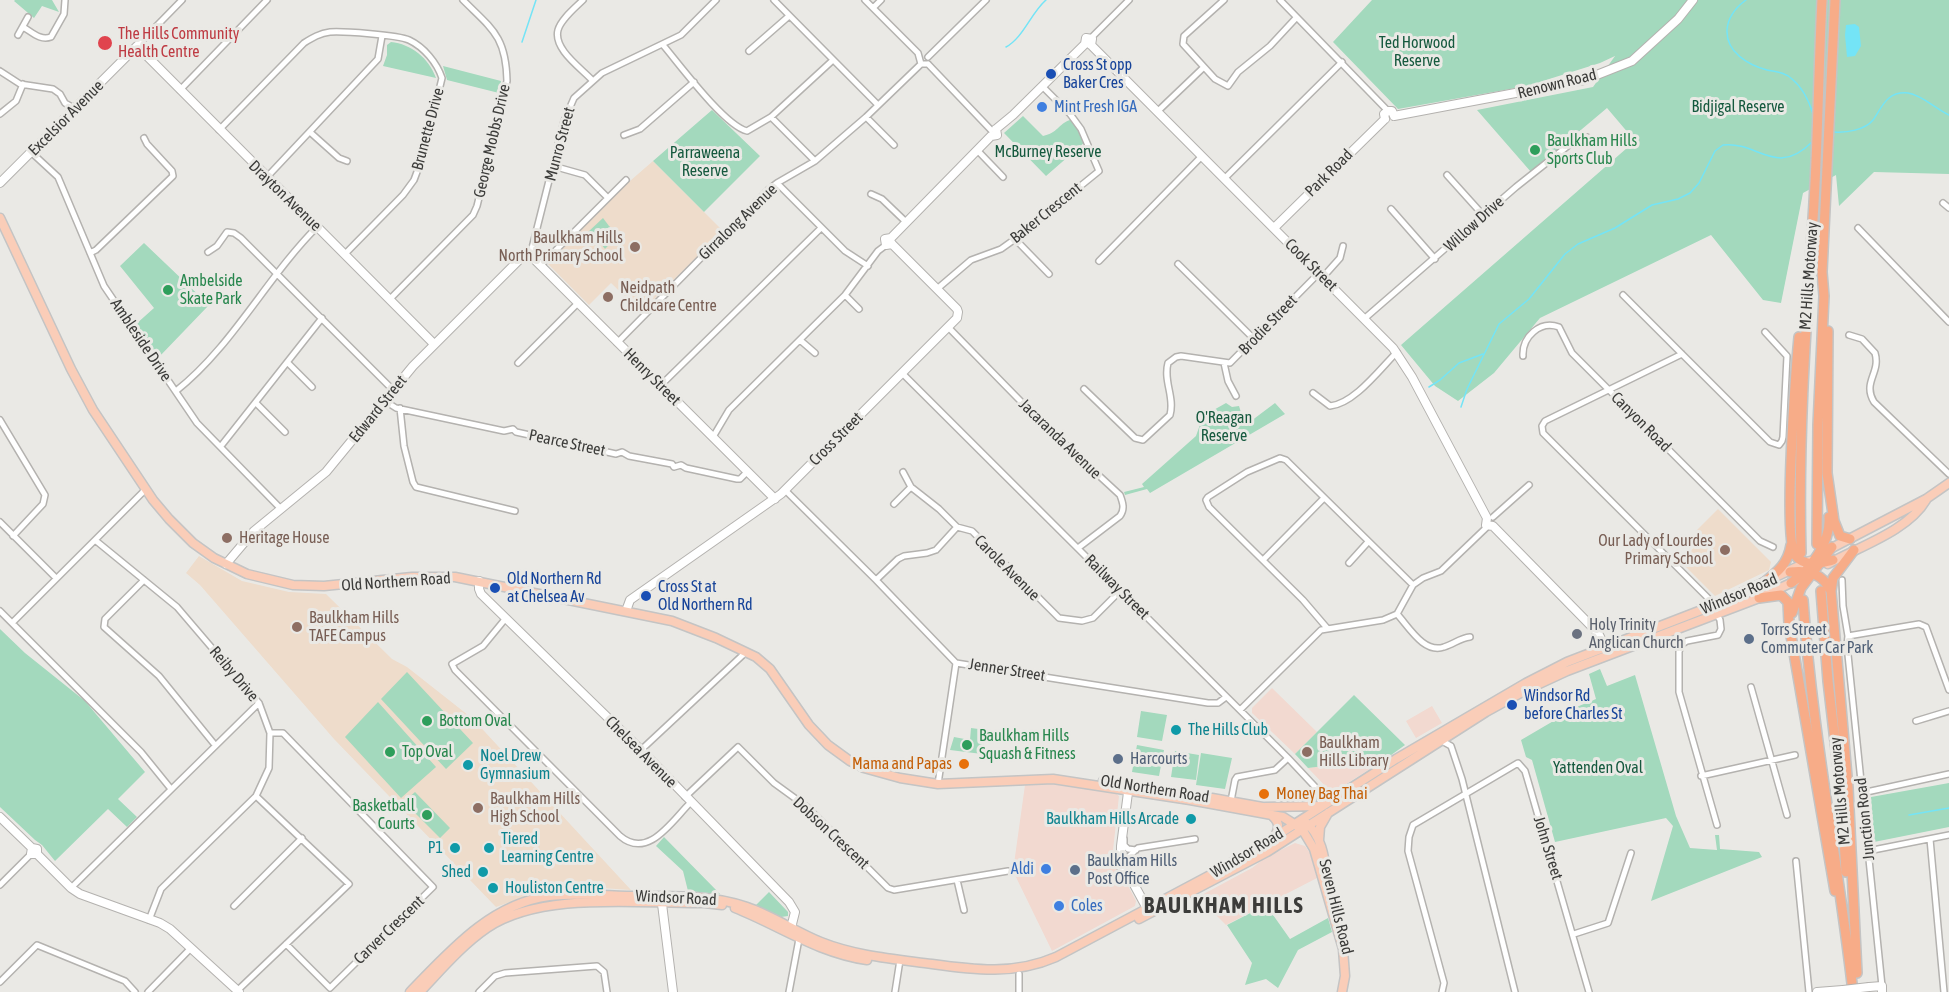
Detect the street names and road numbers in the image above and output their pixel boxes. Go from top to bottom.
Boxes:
street label: Renown Road [1516,65,1598,103]
street label: Excelsior Avenue [24,76,108,160]
street label: George Mobbs Drive [470,82,514,200]
street label: Brunette Drive [408,86,448,172]
street label: Munro Street [541,105,579,183]
street label: Park Road [1301,145,1357,201]
street label: Drayton Avenue [245,157,325,235]
street label: Baker Crescent [1006,178,1086,248]
street label: Girralong Avenue [695,180,781,264]
street label: Willow Drive [1440,192,1508,256]
street label: M2 Hills Motorway [1796,221,1822,331]
street label: Cook Street [1281,235,1341,295]
street label: Brodie Street [1235,291,1301,359]
street label: Ambleside Drive [106,295,176,385]
street label: Henry Street [619,344,685,410]
street label: Edward Street [345,372,411,446]
street label: Canyon Road [1607,388,1675,456]
street label: Jacaranda Avenue [1015,395,1105,483]
street label: Cross Street [805,408,867,470]
street label: Pearce Street [527,426,607,460]
street label: Carole Avenue [970,531,1044,605]
street label: Railway Street [1081,551,1153,623]
street label: Old Northern Road [341,569,451,595]
street label: Windsor Road [1698,569,1780,619]
street label: Reiby Drive [205,642,263,706]
street label: Jenner Street [967,654,1047,686]
street label: Chelsea Avenue [601,712,681,792]
street label: M2 Hills Motorway [1826,736,1854,846]
street label: Old Northern Road [1099,771,1211,807]
street label: Junction Road [1851,777,1879,861]
street label: Dobson Crescent [789,793,873,873]
street label: John Street [1529,814,1567,882]
street label: Windsor Road [1207,824,1287,882]
street label: Seven Hills Road [1315,857,1357,957]
street label: Windsor Road [635,886,717,910]
street label: Carver Crescent [350,892,428,968]

